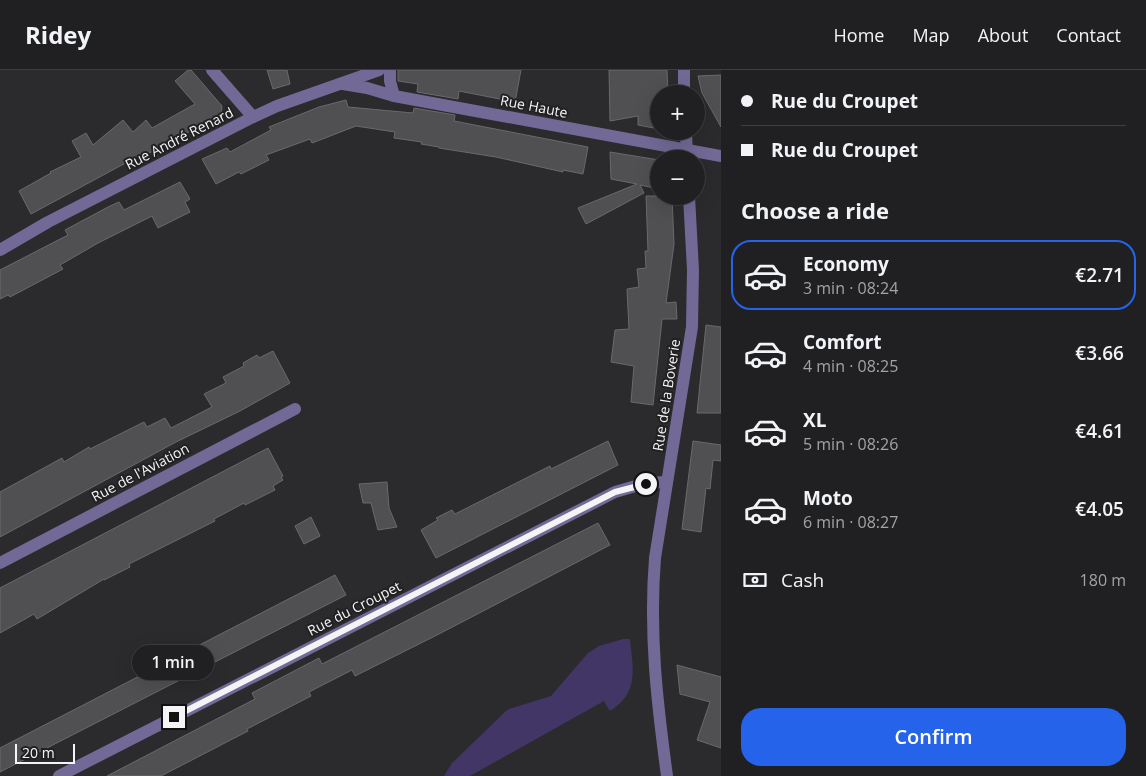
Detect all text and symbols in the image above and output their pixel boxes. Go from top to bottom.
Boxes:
text: Ridey [25,18,91,51]
text: Home [834,23,884,47]
text: Map [912,23,950,47]
text: About [978,23,1028,47]
text: Contact [1056,23,1121,47]
map controls [650,85,705,205]
button: + [650,85,705,140]
text: Rue du Croupet [771,88,918,114]
street label: Rue Haute [499,90,569,122]
street label: Rue André Renard [122,102,236,174]
text: Rue du Croupet [771,137,918,163]
button: − [650,150,705,205]
text: Choose a ride [741,195,889,225]
text: Economy [803,251,889,277]
icon: car [743,253,788,298]
text: €2.71 [1075,262,1124,288]
text: 3 min · 08:24 [803,277,898,299]
text: Comfort [803,329,882,355]
icon: car [743,331,788,376]
street label: Rue de la Boverie [648,337,684,452]
text: €3.66 [1075,340,1124,366]
text: 4 min · 08:25 [803,355,898,377]
text: XL [803,407,826,433]
icon: car [743,409,788,454]
text: €4.61 [1075,418,1124,444]
text: 5 min · 08:26 [803,433,898,455]
street label: Rue de l'Aviation [88,438,192,506]
route start [635,473,657,495]
text: Moto [803,485,853,511]
icon: car [743,487,788,532]
text: €4.05 [1075,496,1124,522]
text: 6 min · 08:27 [803,511,898,533]
icon: cash [741,566,769,594]
text: Cash [781,567,824,593]
text: 180 m [1080,569,1126,591]
street label: Rue du Croupet [304,576,404,640]
callout: 1 min [133,644,215,680]
text: 1 min [151,651,195,673]
route end [163,706,185,728]
button: Confirm [741,708,1126,766]
scale bar [15,741,75,764]
text: 20 m [22,743,55,762]

